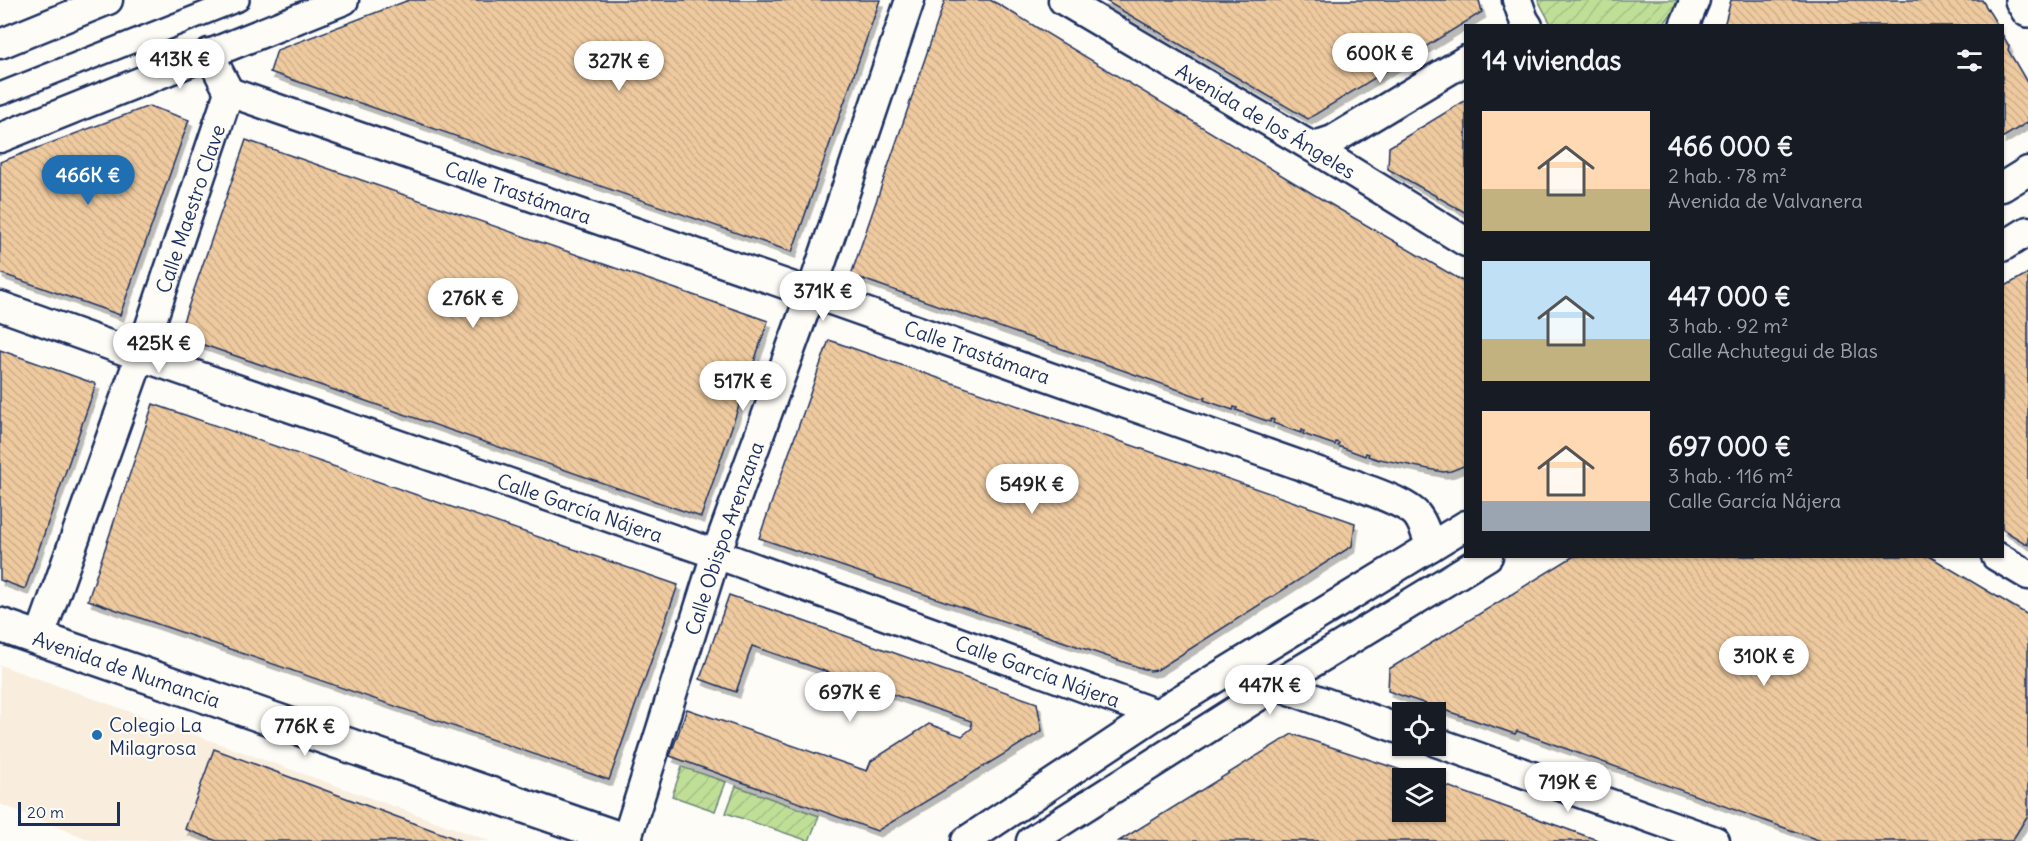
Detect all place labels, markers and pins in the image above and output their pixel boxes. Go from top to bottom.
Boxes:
pin: 600K € [1331,33,1429,84]
pin: 413K € [131,39,229,90]
pin: 327K € [570,41,668,92]
pin: 466K € [39,155,137,206]
pin: 371K € [774,271,872,322]
pin: 276K € [424,278,522,329]
pin: 425K € [110,323,208,374]
pin: 517K € [694,361,792,412]
pin: 549K € [983,464,1081,515]
pin: 310K € [1715,636,1813,687]
pin: 447K € [1221,665,1319,716]
pin: 697K € [801,672,899,723]
pin: 776K € [256,706,354,757]
place label: Colegio La Milagrosa [109,712,202,760]
marker: Colegio La Milagrosa [90,728,104,742]
pin: 719K € [1519,762,1617,813]

